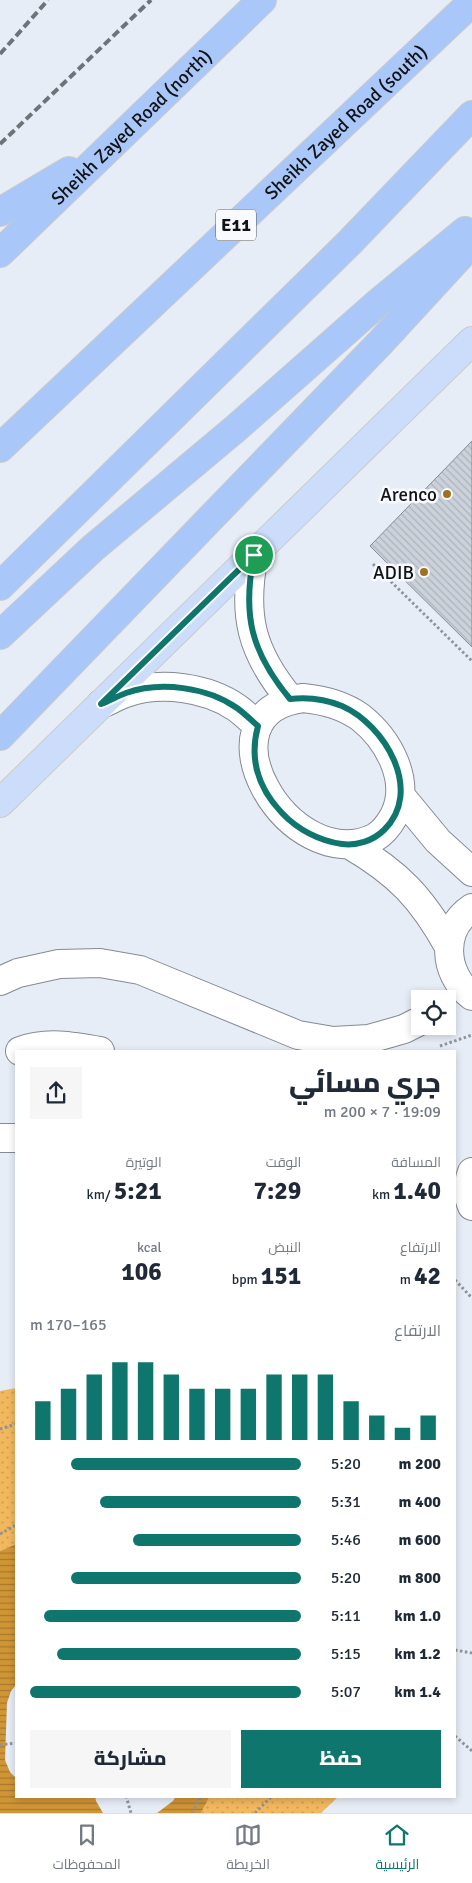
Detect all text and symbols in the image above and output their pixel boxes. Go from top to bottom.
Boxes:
street label: Sheikh Zayed Road (south) [260,40,432,205]
street label: Sheikh Zayed Road (north) [46,44,217,210]
road number: E11 [216,210,256,240]
place label: Arenco [380,483,437,507]
marker: Arenco [441,488,453,500]
pin [233,534,275,576]
icon: arrive [240,541,268,569]
place label: ADIB [373,561,414,585]
marker: ADIB [418,566,430,578]
map controls [411,990,456,1035]
button: locate [411,990,456,1035]
text: جري مسائي [289,1066,441,1100]
button: share [30,1067,82,1119]
text: 19:09 · 7 × 200 m [324,1102,441,1122]
text: الوتيرة [126,1154,162,1171]
text: الوقت [266,1154,301,1171]
text: المسافة [391,1154,441,1171]
text: 5:21 [114,1175,162,1206]
text: 7:29 [253,1175,301,1206]
text: 1.40 [393,1175,441,1206]
text: /km [87,1186,114,1203]
text: km [372,1186,393,1203]
text: kcal [137,1239,162,1256]
text: النبض [268,1239,301,1256]
text: الارتفاع [400,1239,441,1256]
text: 106 [121,1256,162,1287]
text: 151 [261,1260,301,1291]
text: 42 [414,1260,441,1291]
text: bpm [232,1271,261,1288]
text: m [400,1271,414,1288]
text: 165–170 m [30,1315,107,1335]
text: الارتفاع [394,1321,441,1341]
text: 5:20 [331,1454,361,1474]
text: 200 m [399,1454,441,1474]
text: 5:31 [331,1492,361,1512]
text: 400 m [399,1492,441,1512]
text: 5:46 [331,1530,361,1550]
text: 600 m [399,1530,441,1550]
text: 5:20 [331,1568,361,1588]
text: 800 m [399,1568,441,1588]
text: 5:11 [331,1606,361,1626]
text: 1.0 km [394,1606,441,1626]
text: 5:15 [331,1644,361,1664]
text: 1.2 km [394,1644,441,1664]
text: 5:07 [331,1682,361,1702]
text: 1.4 km [394,1682,441,1702]
button: مشاركة [30,1730,231,1788]
button: حفظ [241,1730,441,1788]
tab: المحفوظات [53,1821,121,1877]
tab: الخريطة [226,1821,270,1877]
tab: الرئيسية [375,1821,419,1877]

